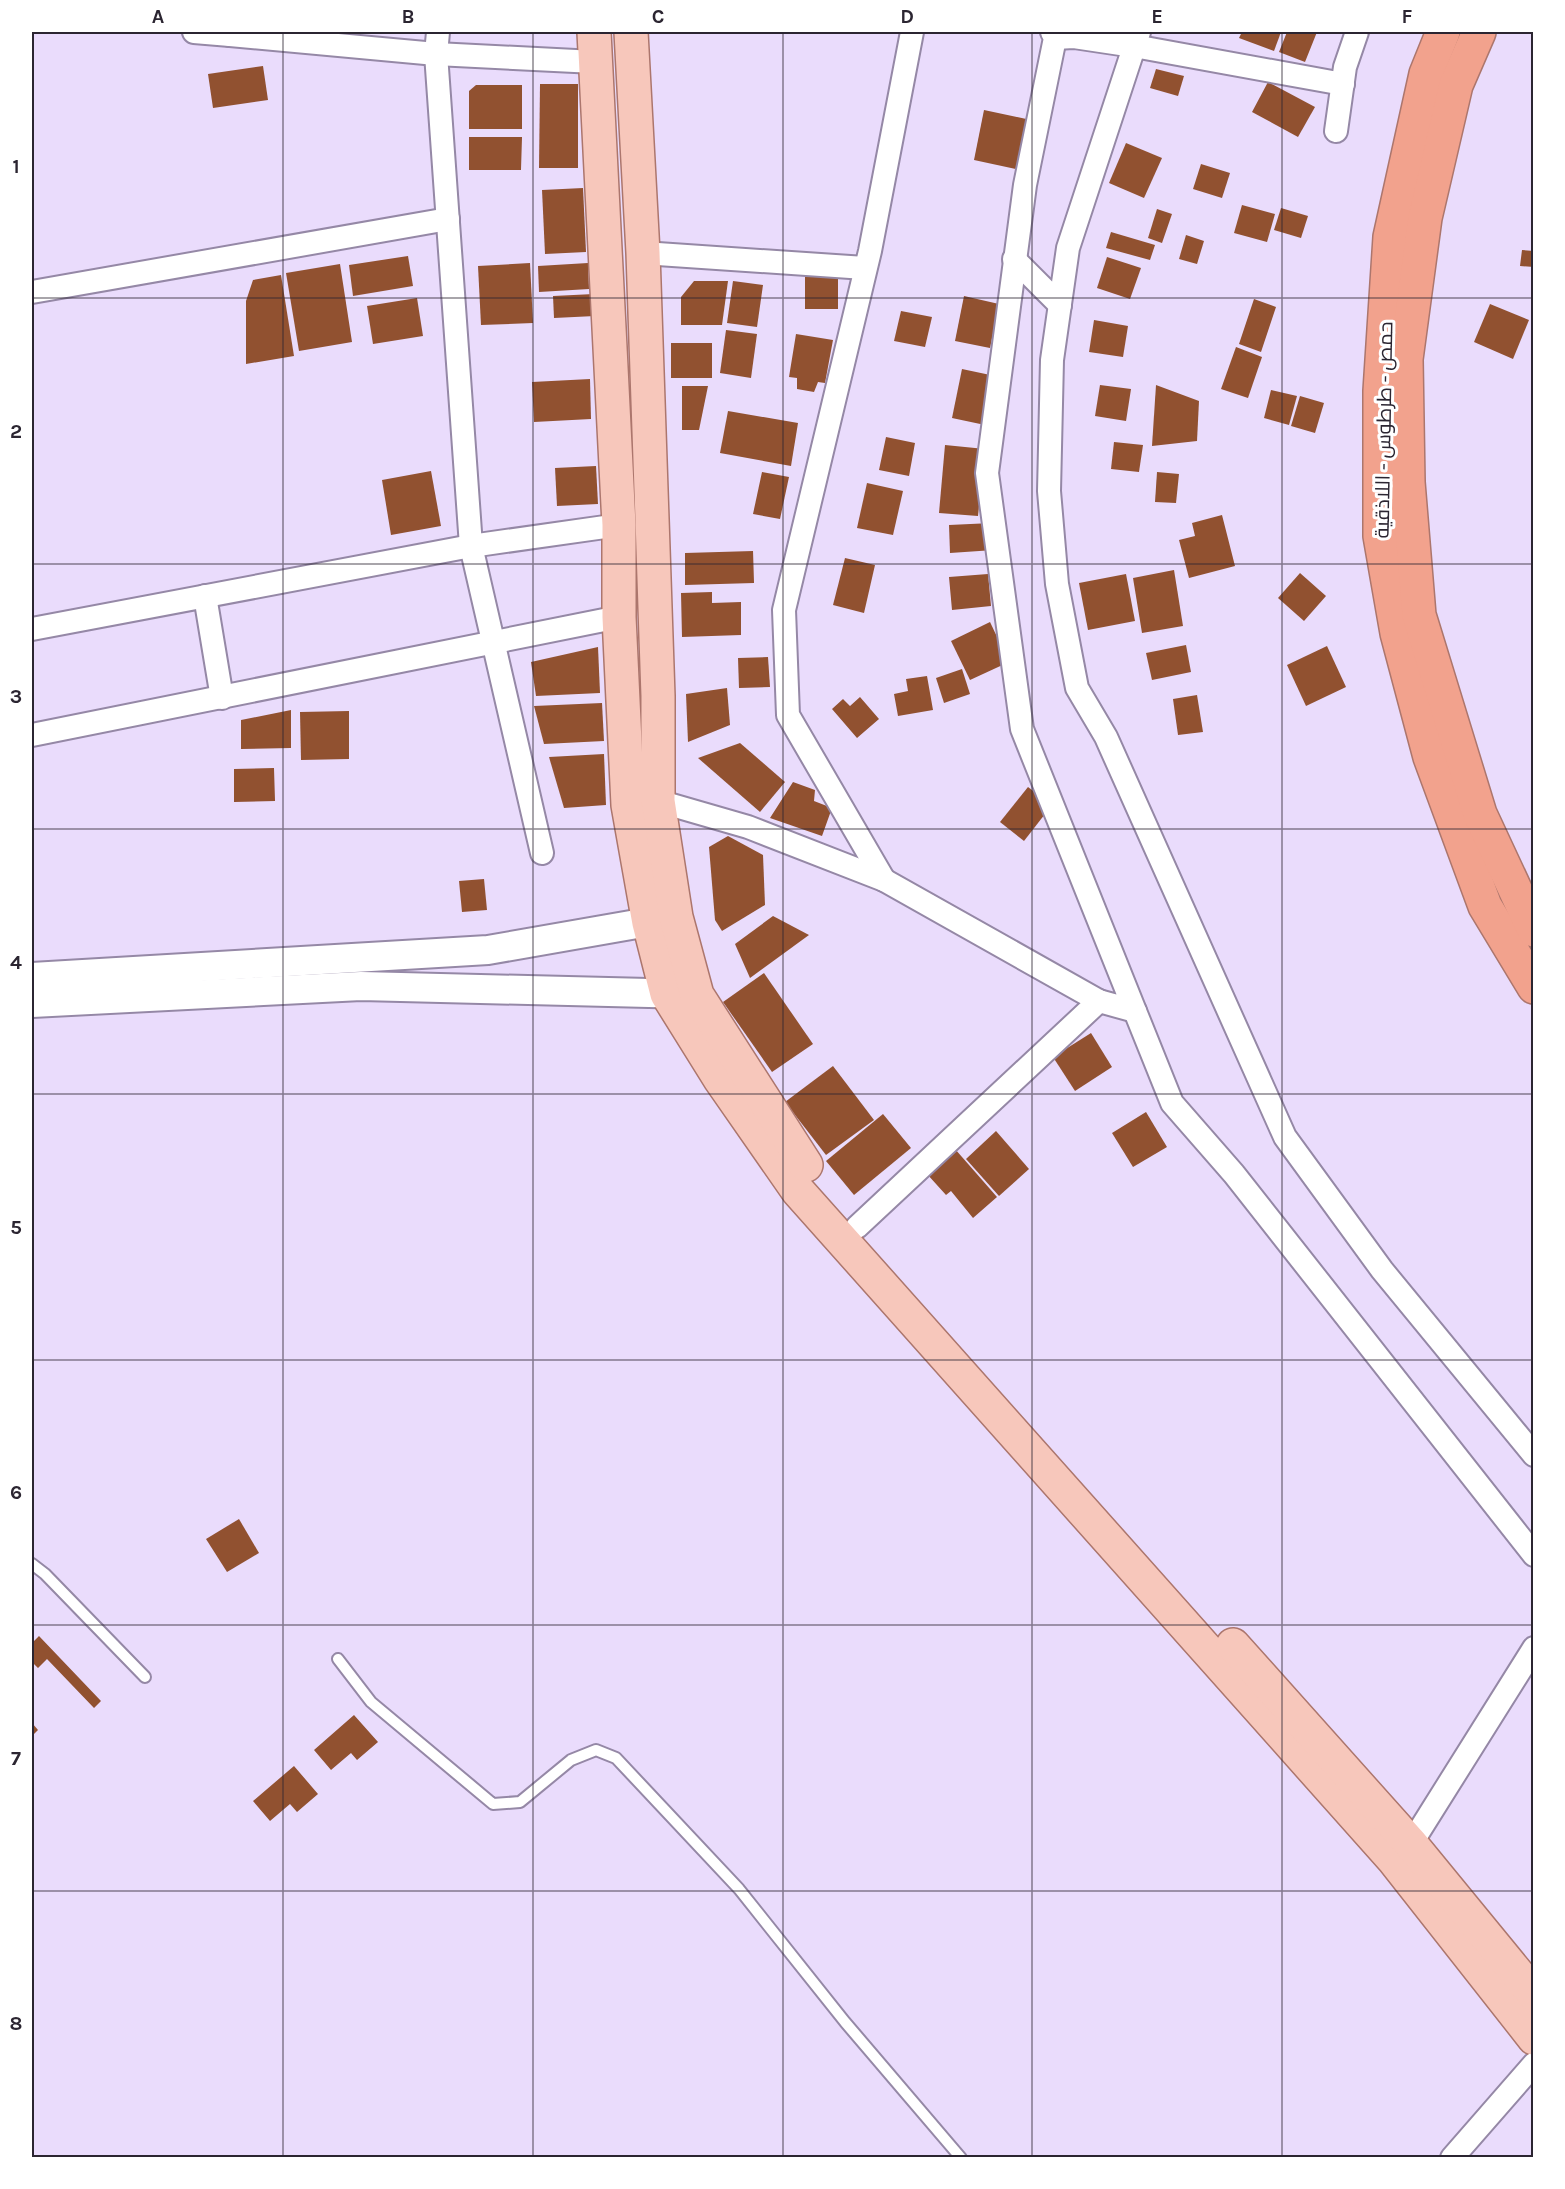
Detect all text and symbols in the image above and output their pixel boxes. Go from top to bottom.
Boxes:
text: A [152,5,165,28]
text: B [402,5,414,28]
text: C [652,5,664,28]
text: D [900,5,914,28]
text: E [1151,5,1163,28]
text: F [1402,5,1413,28]
text: 1 [12,155,20,178]
street label: حمص - طرطوس - اللاذقية [1371,321,1398,539]
text: 2 [10,420,22,443]
text: 3 [10,685,22,708]
text: 4 [10,951,22,974]
text: 5 [10,1216,22,1239]
text: 6 [10,1481,22,1504]
text: 7 [11,1747,21,1770]
text: 8 [10,2012,22,2035]

